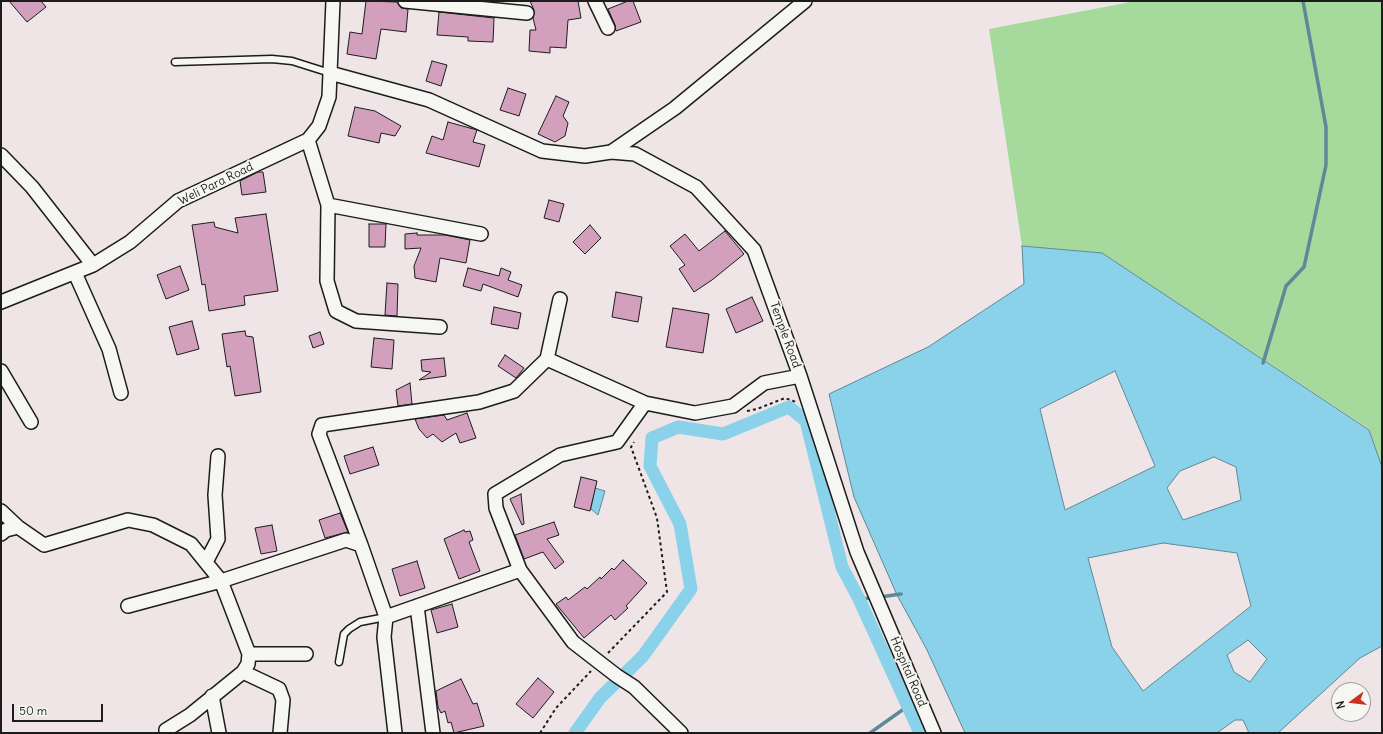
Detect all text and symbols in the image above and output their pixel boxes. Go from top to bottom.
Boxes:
street label: Weli Para Road [176,160,256,208]
street label: Temple Road [766,300,804,370]
street label: Hospital Road [887,635,929,709]
north arrow [1331,682,1371,722]
scale bar [14,696,105,722]
text: N [1333,699,1348,710]
text: 50 m [19,703,47,718]

